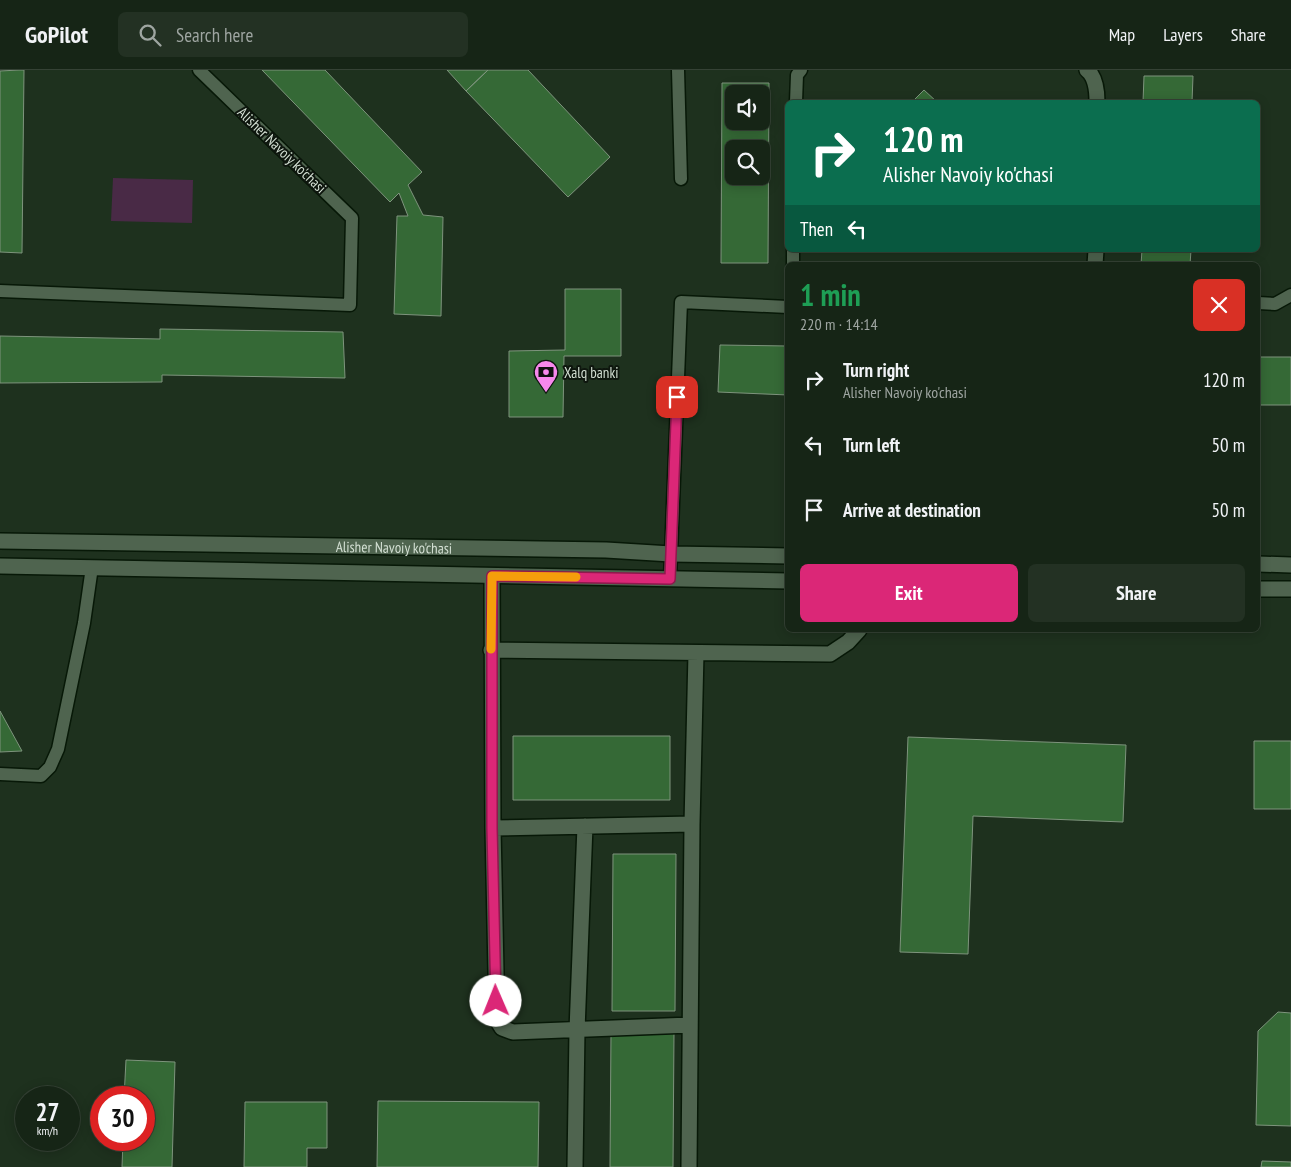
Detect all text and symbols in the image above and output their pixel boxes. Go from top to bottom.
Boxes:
search box [118,12,468,57]
text: GoPilot [25,19,88,50]
icon: search [136,21,164,49]
text: Search here [176,23,253,47]
text: Map [1109,23,1135,46]
text: Layers [1163,23,1203,46]
text: Share [1231,23,1266,46]
map controls [725,85,770,185]
button: sound [725,85,770,130]
street label: Alisher Navoiy ko'chasi [234,103,330,197]
text: 120 m [883,116,964,162]
icon: right [800,120,865,185]
button: search [725,140,770,185]
text: Alisher Navoiy ko'chasi [883,160,1053,188]
icon: left [843,215,871,243]
text: Then [800,217,833,241]
text: 1 min [800,275,861,314]
button: close [1193,279,1245,331]
text: 220 m · 14:14 [800,314,878,334]
text: Turn right [843,358,909,382]
bank icon: Xalq banki [533,359,559,393]
place label: Xalq banki [564,363,619,382]
icon: right [800,366,828,394]
text: 120 m [1203,368,1245,392]
pin [656,376,698,418]
text: Alisher Navoiy ko'chasi [843,382,967,402]
icon: arrive [663,383,691,411]
icon: left [800,431,828,459]
text: Turn left [843,433,900,457]
text: 50 m [1212,433,1245,457]
icon: arrive [800,496,828,524]
text: Arrive at destination [843,498,981,522]
text: 50 m [1212,498,1245,522]
street label: Alisher Navoiy ko'chasi [336,536,452,557]
button: Exit [800,564,1018,622]
button: Share [1028,564,1245,622]
position arrow [469,974,521,1026]
speed limit sign: 30 [90,1086,155,1151]
text: 27 [36,1096,59,1128]
text: km/h [37,1123,58,1138]

